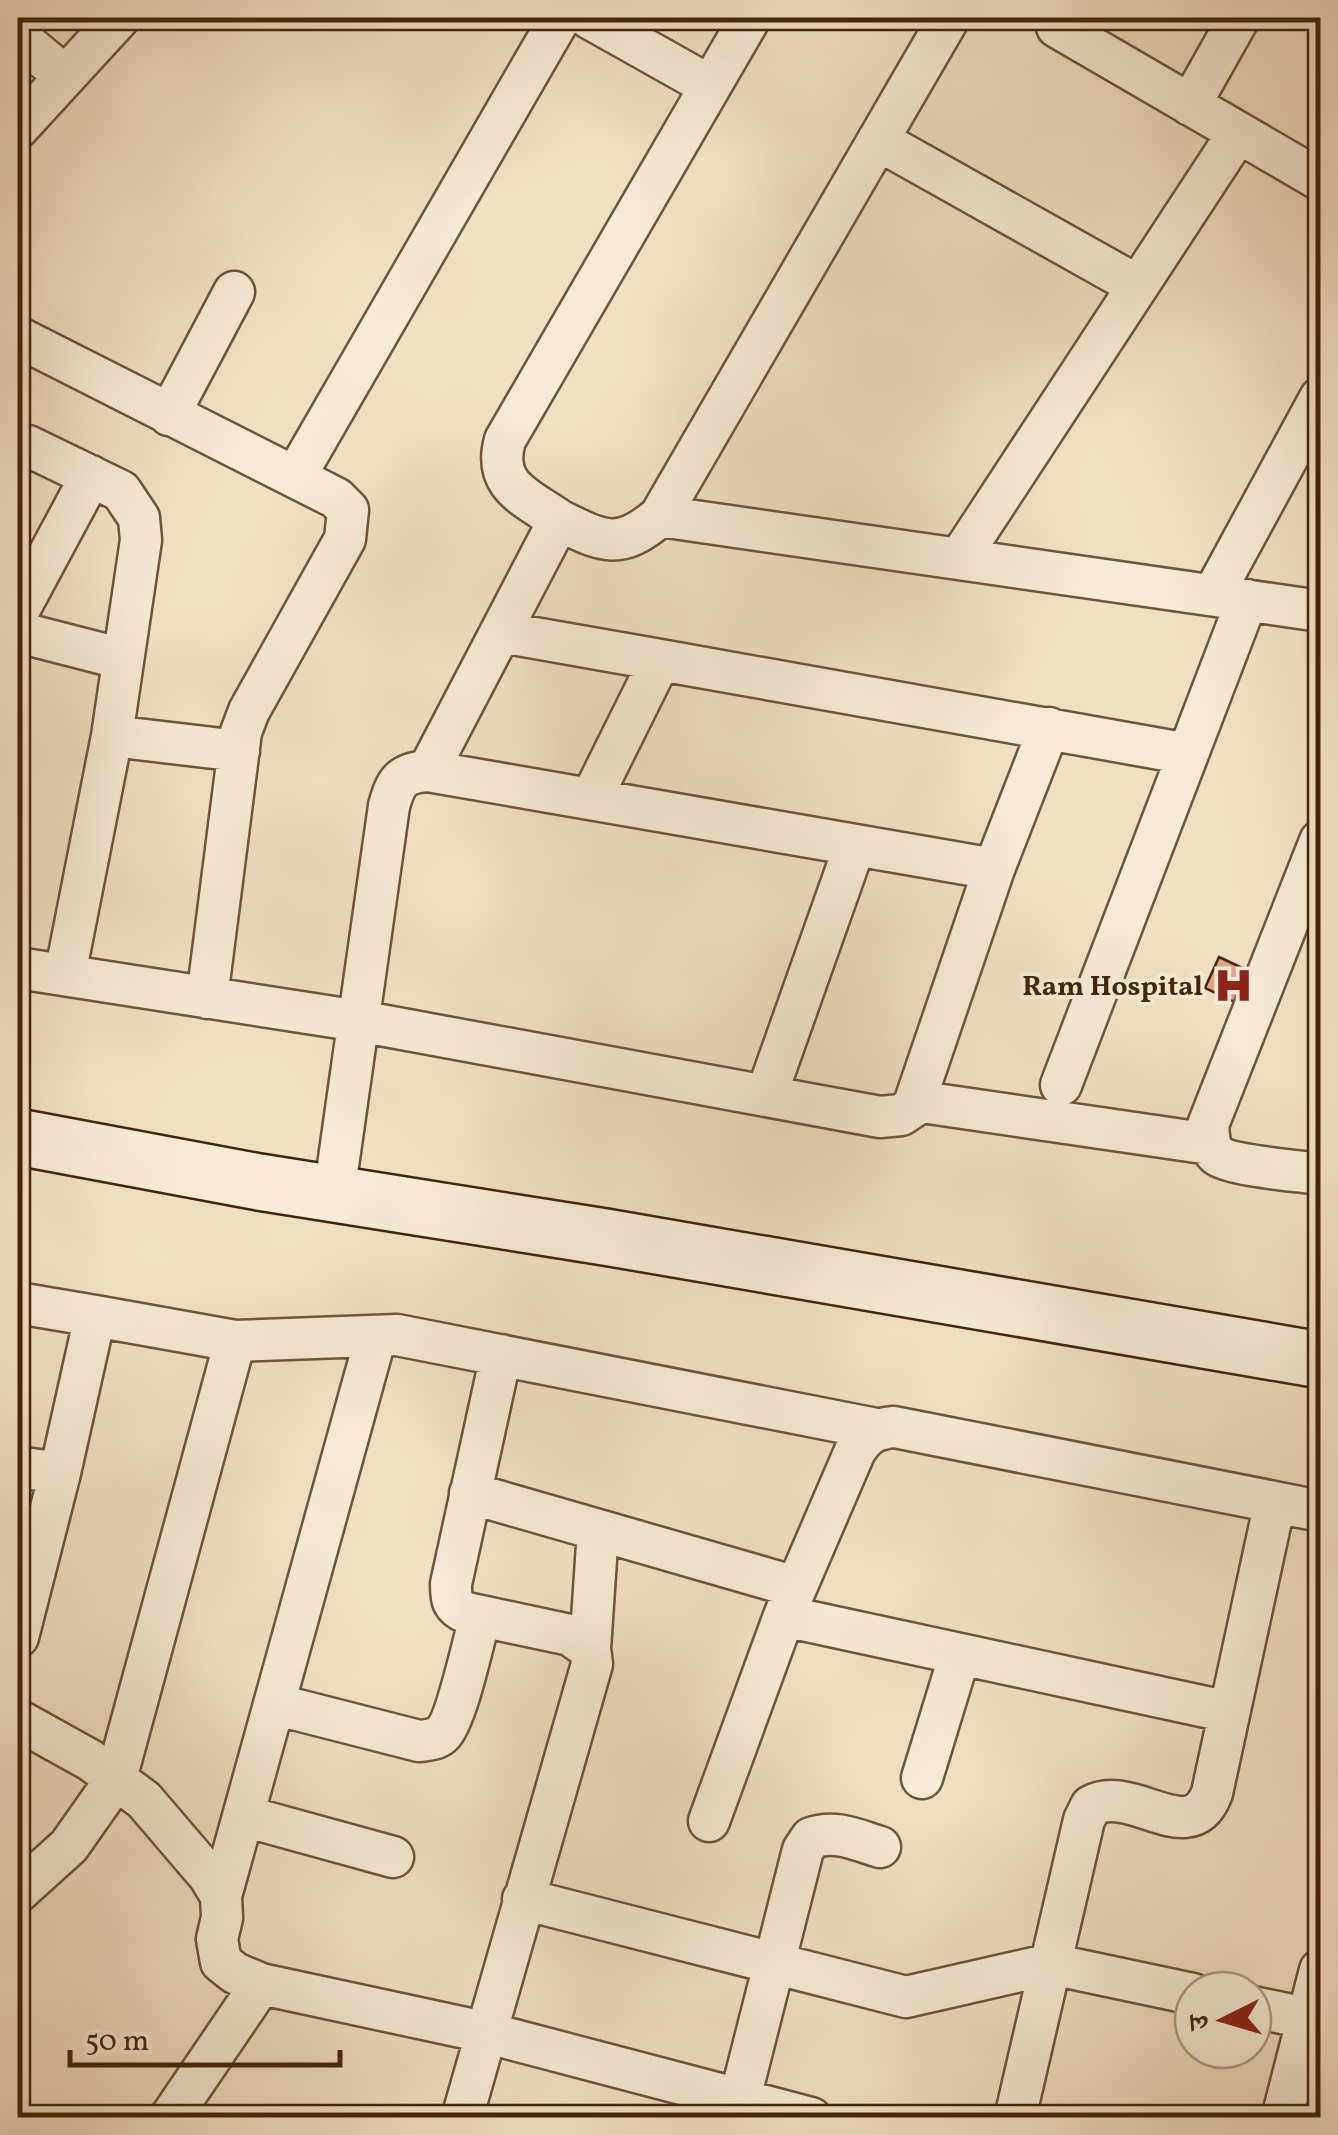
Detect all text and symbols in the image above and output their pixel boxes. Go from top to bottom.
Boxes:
hospital icon: Ram Hospital [1212,964,1254,1006]
place label: Ram Hospital [1022,968,1203,1007]
north arrow [1173,1970,1273,2070]
scale bar [70,2005,340,2067]
text: उ [1180,2011,1221,2033]
text: 50 m [85,2021,149,2063]

